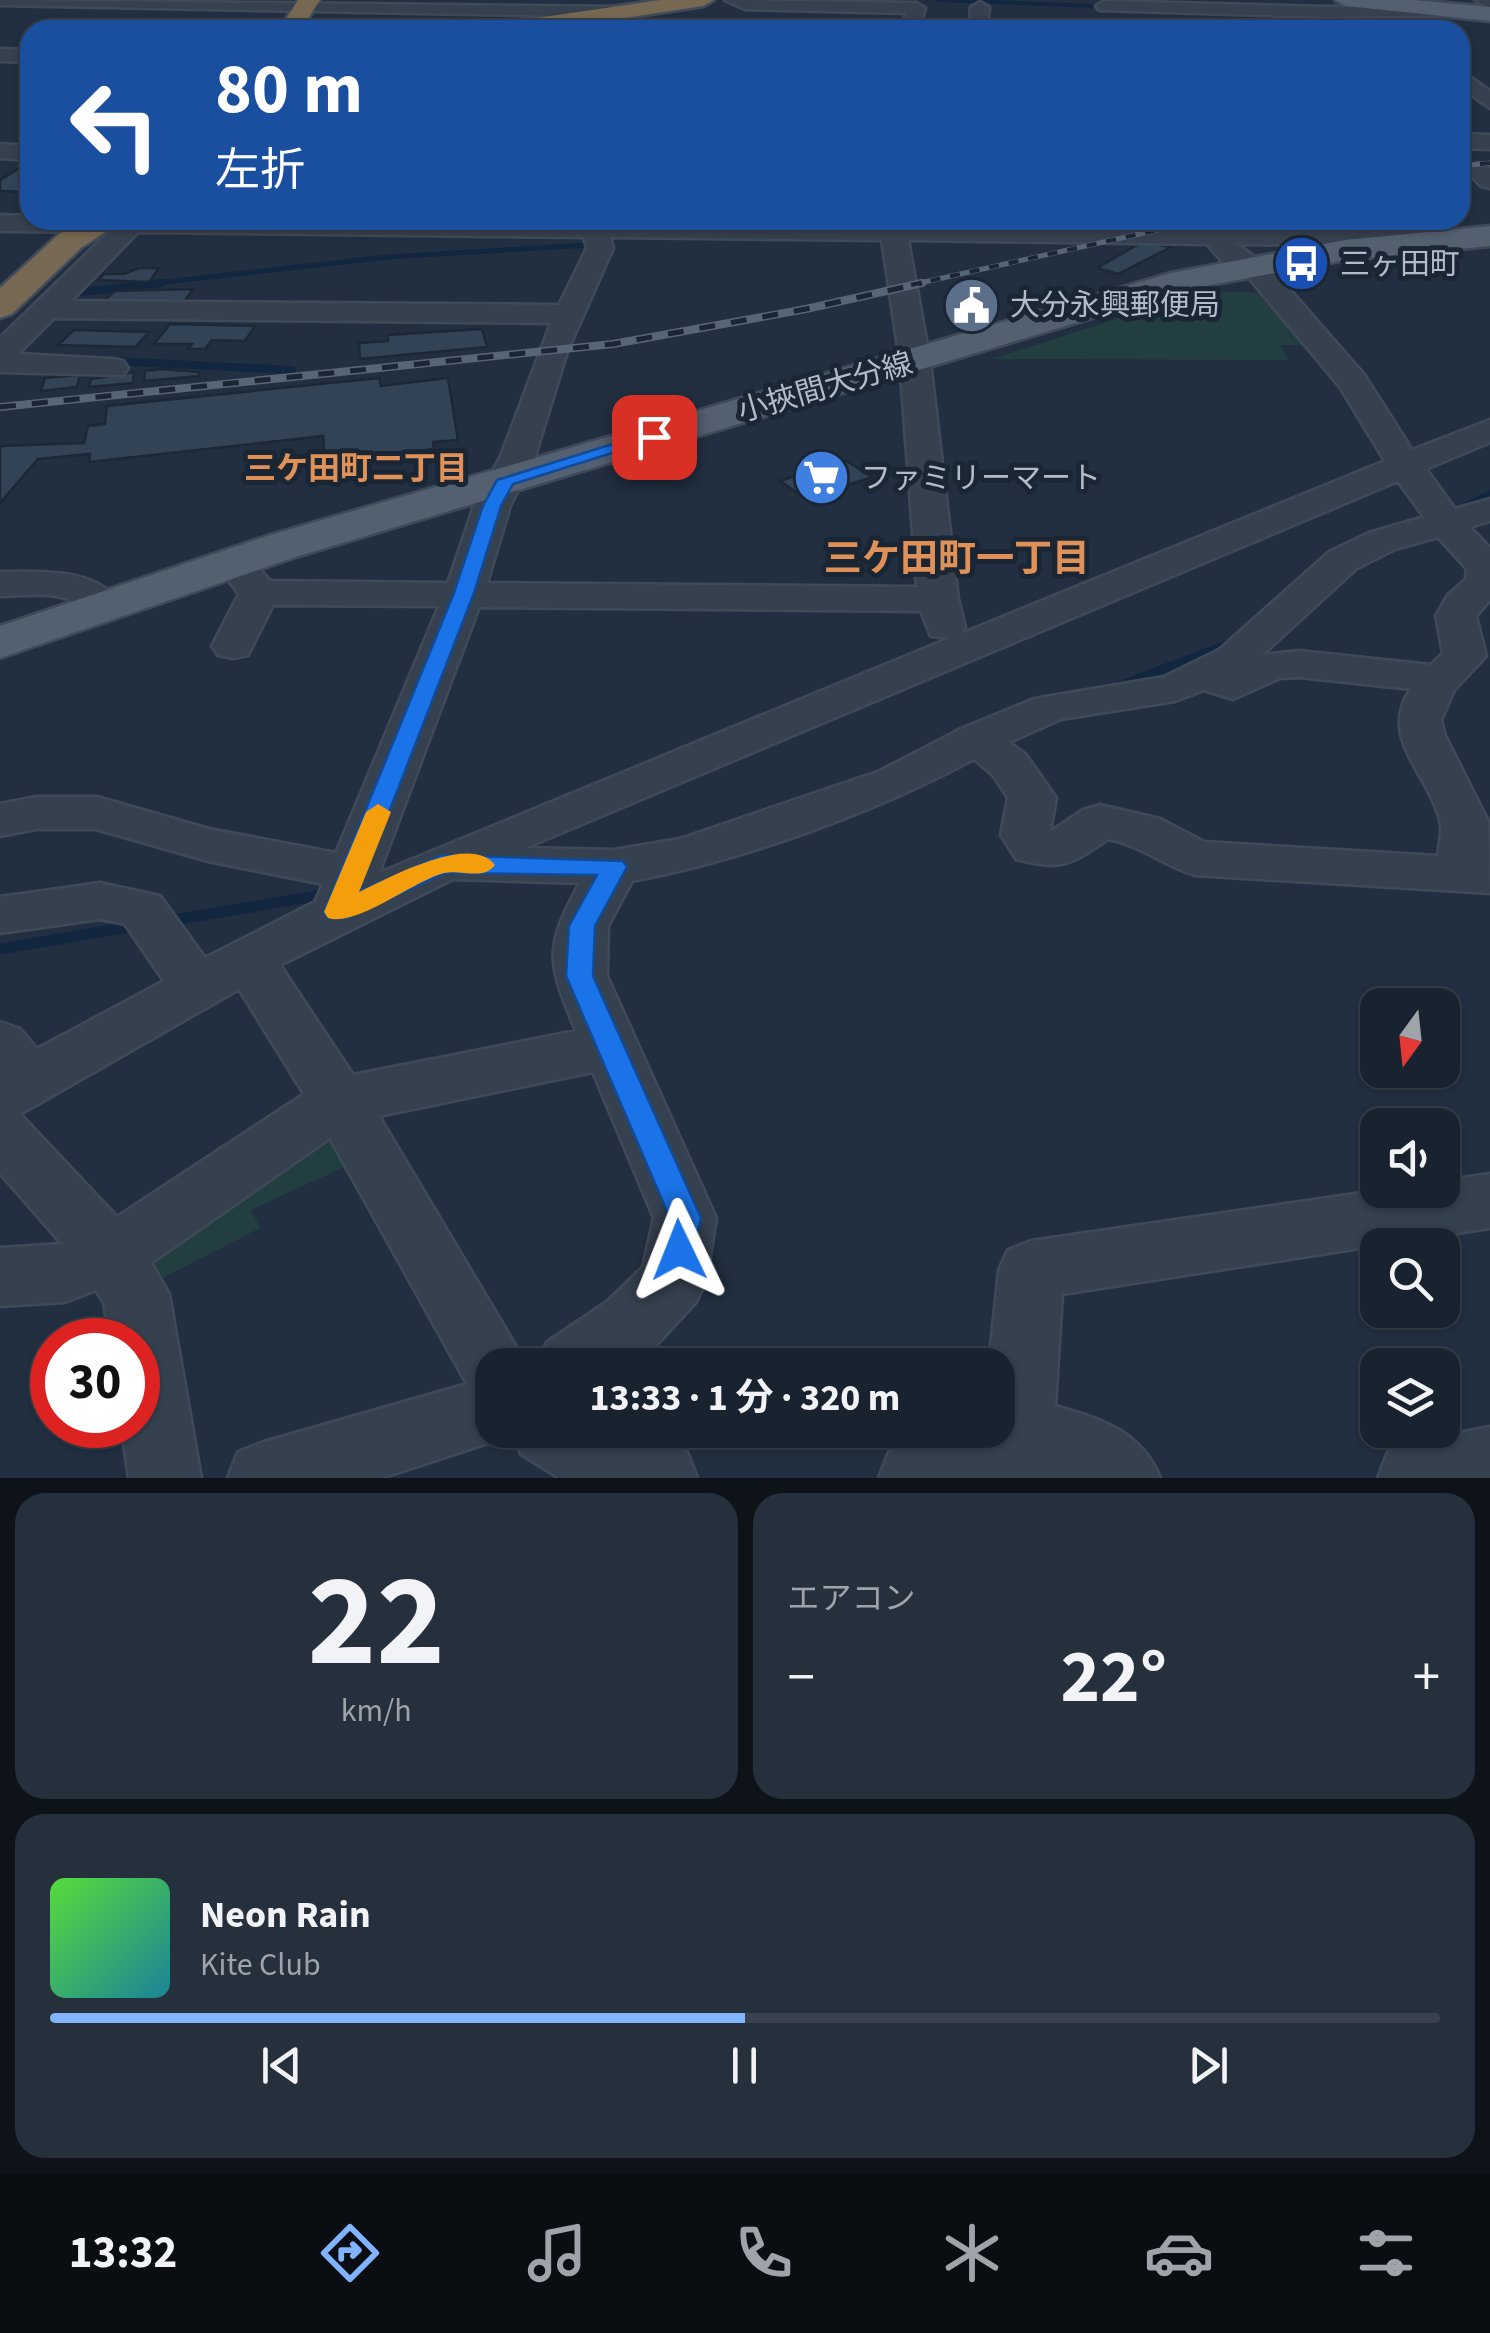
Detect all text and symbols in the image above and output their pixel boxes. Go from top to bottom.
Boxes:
text: 80 m [215,40,363,140]
icon: left [50,60,180,190]
text: 左折 [215,139,305,203]
bus stop icon: 三ヶ田町 [1271,234,1331,294]
place label: 三ヶ田町 [1340,243,1460,286]
public building icon: 大分永興郵便局 [941,275,1001,335]
place label: 大分永興郵便局 [1010,284,1220,327]
street label: 小挾間大分線 [733,342,918,433]
pin [612,395,697,480]
icon: arrive [627,410,682,465]
district label: 三ケ田町二丁目 [244,446,468,492]
supermarket icon: ファミリーマート [792,448,852,508]
place label: ファミリーマート [861,457,1101,500]
district label: 三ケ田町一丁目 [824,532,1090,586]
north arrow [1360,988,1460,1088]
map controls [1360,988,1460,1448]
button: sound [1360,1108,1460,1208]
position arrow [627,1198,731,1302]
button: search [1360,1228,1460,1328]
speed limit sign: 30 [30,1318,160,1448]
button: layers [1360,1348,1460,1448]
text: 13:33 · 1 分 · 320 m [590,1371,900,1425]
text: 22 [308,1530,445,1715]
text: エアコン [788,1576,916,1622]
text: 22° [1060,1624,1167,1731]
text: − [788,1639,815,1717]
text: + [1413,1639,1440,1717]
text: km/h [341,1688,412,1734]
text: Neon Rain [200,1888,371,1942]
text: Kite Club [200,1942,321,1988]
icon: previous [254,2038,309,2093]
icon: pause [717,2038,772,2093]
icon: next [1181,2038,1236,2093]
icon: directions [315,2218,385,2288]
icon: music [522,2218,592,2288]
icon: phone [729,2218,799,2288]
icon: climate [937,2218,1007,2288]
icon: car [1144,2218,1214,2288]
icon: filters [1351,2218,1421,2288]
text: 13:32 [69,2221,177,2285]

